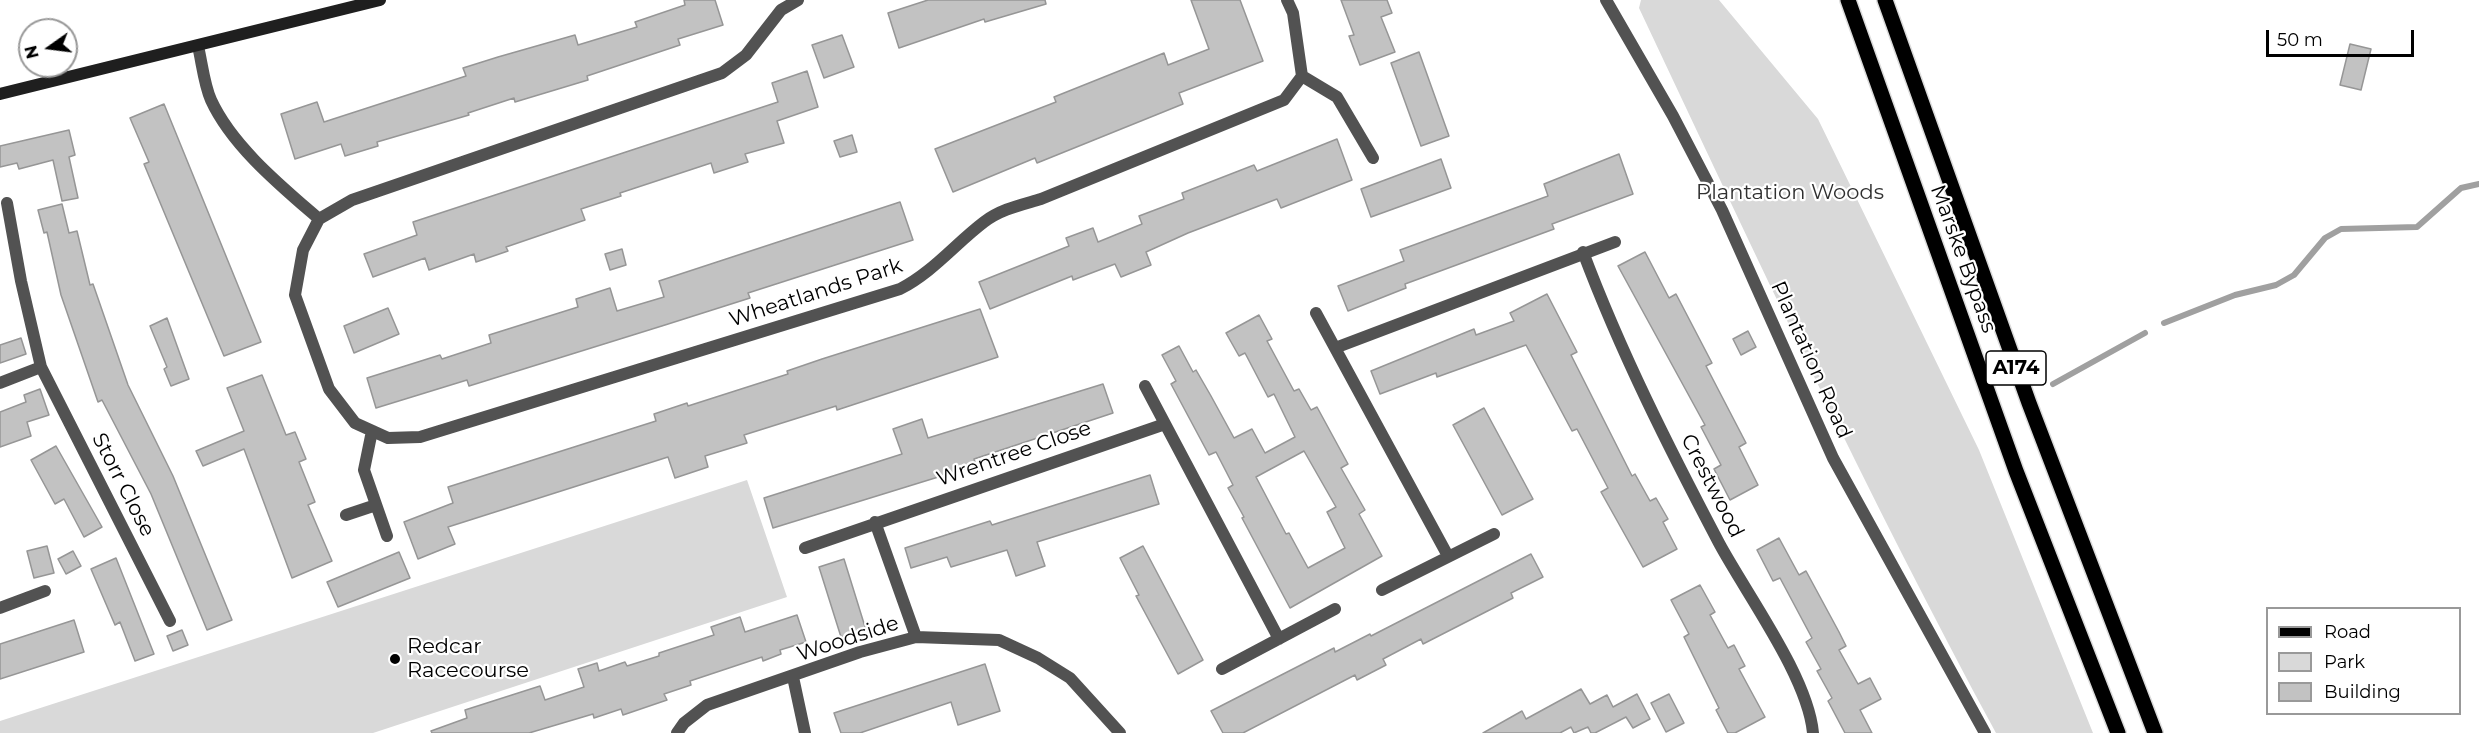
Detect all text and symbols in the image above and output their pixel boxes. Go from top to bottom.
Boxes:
north arrow [18,18,78,78]
scale bar [2269,18,2418,56]
text: 50 m [2277,29,2323,51]
text: N [21,43,43,61]
park label: Plantation Woods [1696,180,1884,206]
street label: Marske Bypass [1925,182,2001,336]
street label: Wheatlands Park [726,253,906,333]
street label: Plantation Road [1765,277,1857,443]
road number: A174 [1986,351,2046,385]
street label: Wrentree Close [933,416,1095,492]
street label: Storr Close [86,429,160,541]
street label: Crestwood [1675,430,1749,542]
legend [2266,607,2461,715]
street label: Woodside [794,611,902,667]
text: Road [2324,621,2371,643]
place label: Redcar Racecourse [407,634,529,684]
text: Park [2324,651,2365,673]
marker: Redcar Racecourse [388,652,402,666]
text: Building [2324,681,2401,703]

